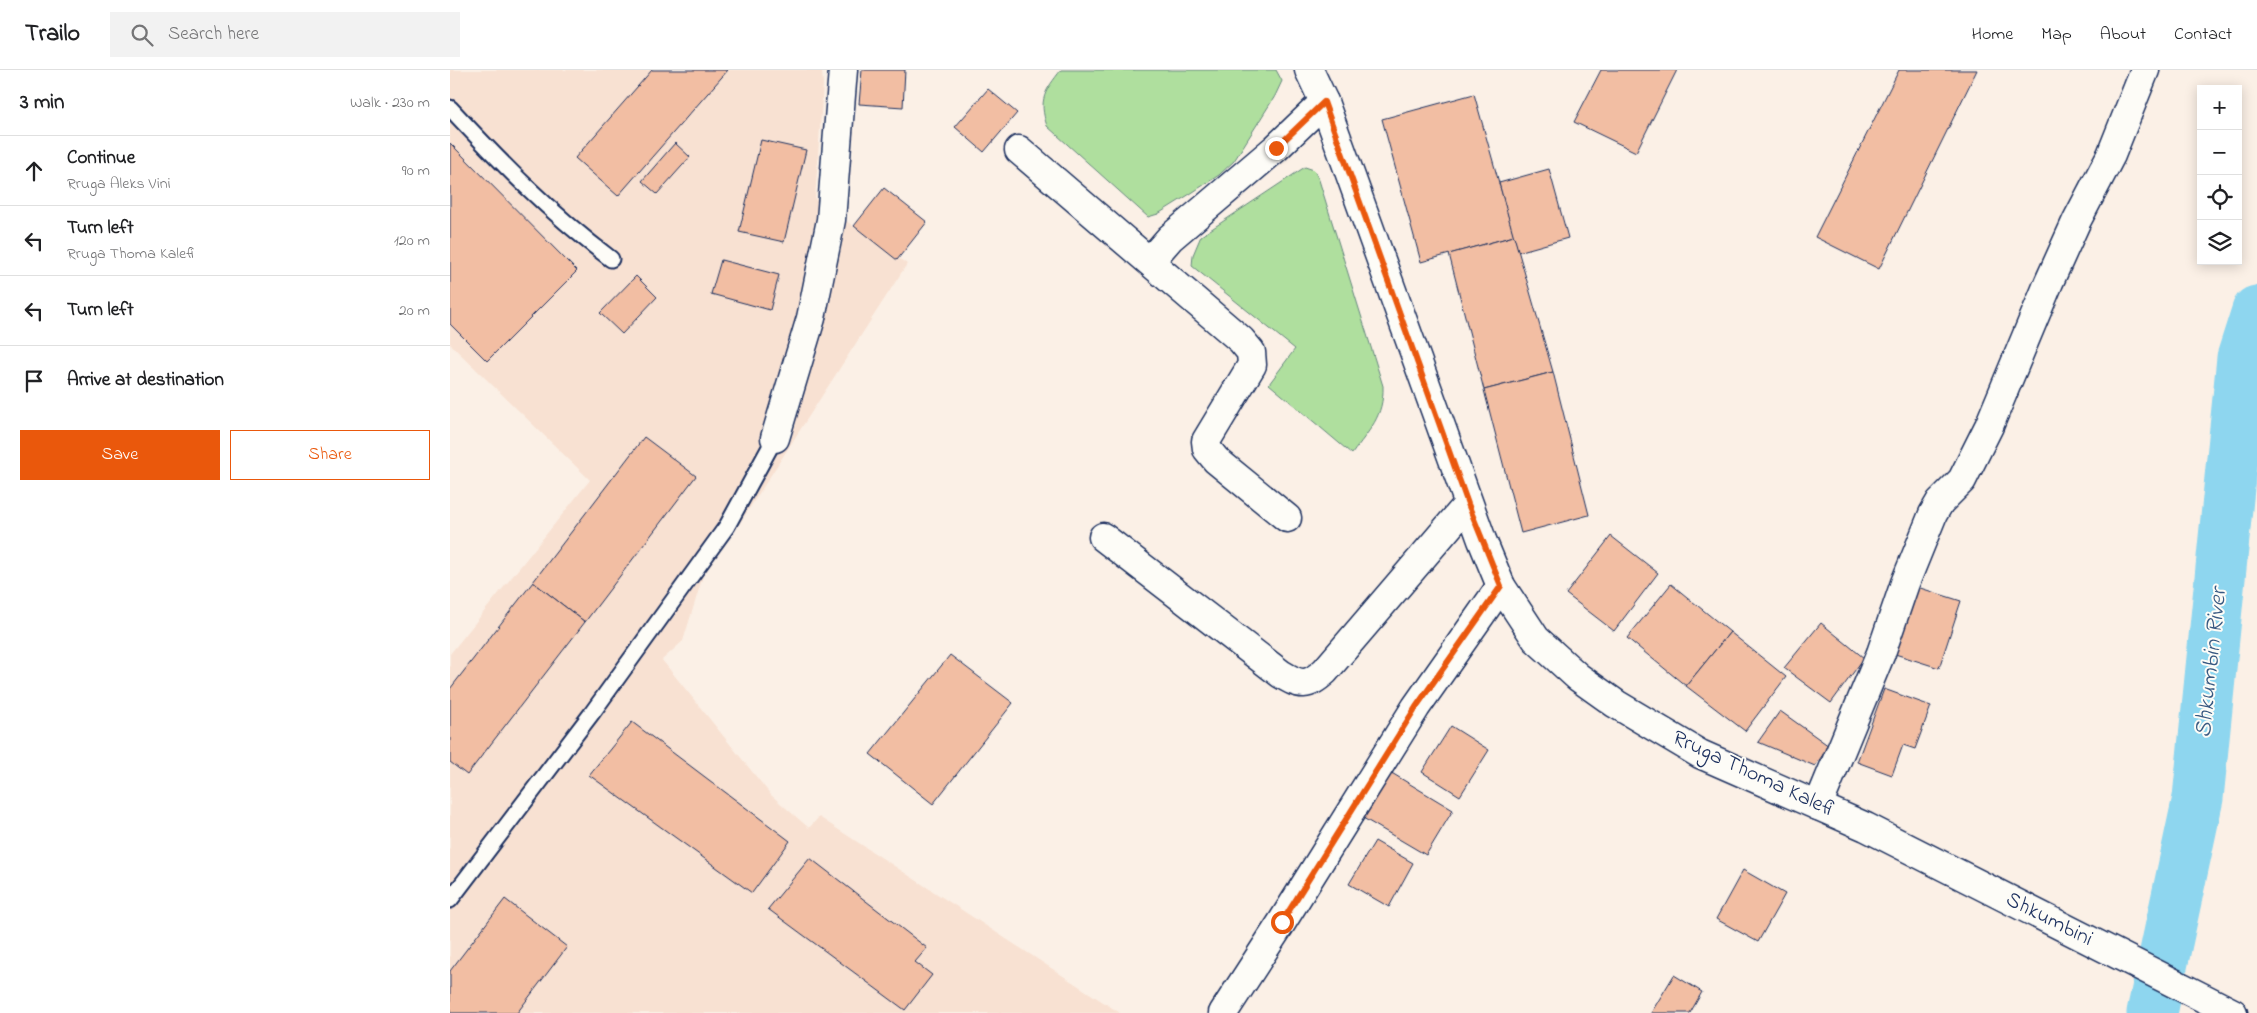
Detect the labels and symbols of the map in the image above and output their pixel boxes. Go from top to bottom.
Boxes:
route end [1265,137,1288,160]
water label: Shkumbin River [2187,584,2238,740]
street label: Rruga Thoma Kalefi [1666,723,1841,828]
street label: Shkumbini [2000,884,2098,956]
route start [1271,911,1294,934]

